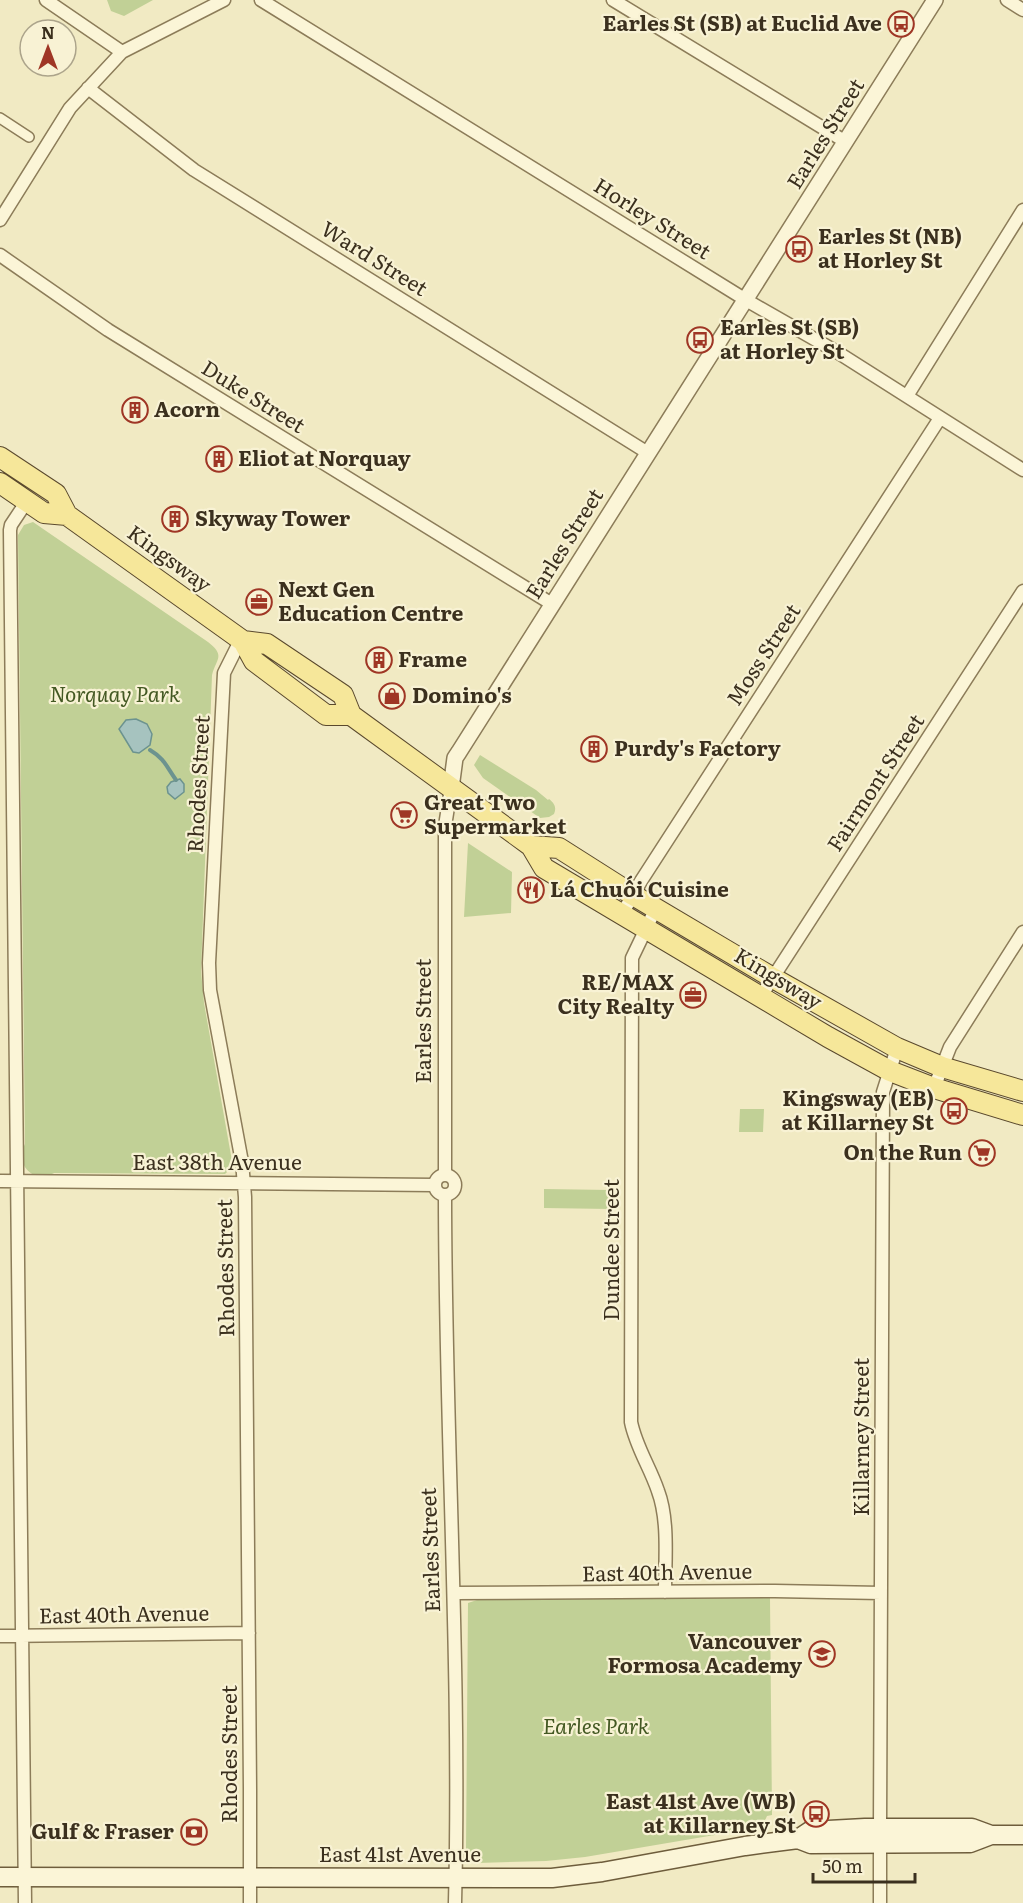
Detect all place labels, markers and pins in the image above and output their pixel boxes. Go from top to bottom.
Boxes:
place label: Earles St (SB) at Euclid Ave [603,6,882,37]
bus stop icon: Earles St (SB) at Euclid Ave [886,9,916,39]
place label: Earles St (NB) at Horley St [818,219,962,274]
bus stop icon: Earles St (NB) at Horley St [784,234,814,264]
place label: Earles St (SB) at Horley St [720,310,859,365]
bus stop icon: Earles St (SB) at Horley St [685,325,715,355]
place label: Acorn [154,392,220,423]
building icon: Acorn [120,395,150,425]
place label: Eliot at Norquay [238,441,411,472]
building icon: Eliot at Norquay [204,444,234,474]
place label: Skyway Tower [195,501,351,532]
building icon: Skyway Tower [160,504,190,534]
place label: Next Gen Education Centre [278,572,463,627]
office icon: Next Gen Education Centre [244,587,274,617]
place label: Frame [398,642,467,673]
building icon: Frame [364,645,394,675]
place label: Domino's [412,678,512,709]
shop icon: Domino's [377,681,407,711]
place label: Purdy's Factory [614,731,781,762]
building icon: Purdy's Factory [579,734,609,764]
place label: Great Two Supermarket [424,785,567,840]
supermarket icon: Great Two Supermarket [389,800,419,830]
place label: Lá Chuối Cuisine [550,872,729,903]
restaurant icon: Lá Chuối Cuisine [516,875,546,905]
place label: RE/MAX City Realty [557,965,674,1020]
office icon: RE/MAX City Realty [678,980,708,1010]
place label: Kingsway (EB) at Killarney St [781,1081,935,1136]
bus stop icon: Kingsway (EB) at Killarney St [939,1096,969,1126]
place label: On the Run [843,1135,962,1166]
supermarket icon: On the Run [967,1138,997,1168]
place label: Vancouver Formosa Academy [607,1624,803,1679]
school or university icon: Vancouver Formosa Academy [807,1639,837,1669]
place label: East 41st Ave (WB) at Killarney St [606,1784,797,1839]
bus stop icon: East 41st Ave (WB) at Killarney St [801,1799,831,1829]
place label: Gulf & Fraser [31,1814,175,1845]
bank icon: Gulf & Fraser [179,1817,209,1847]

